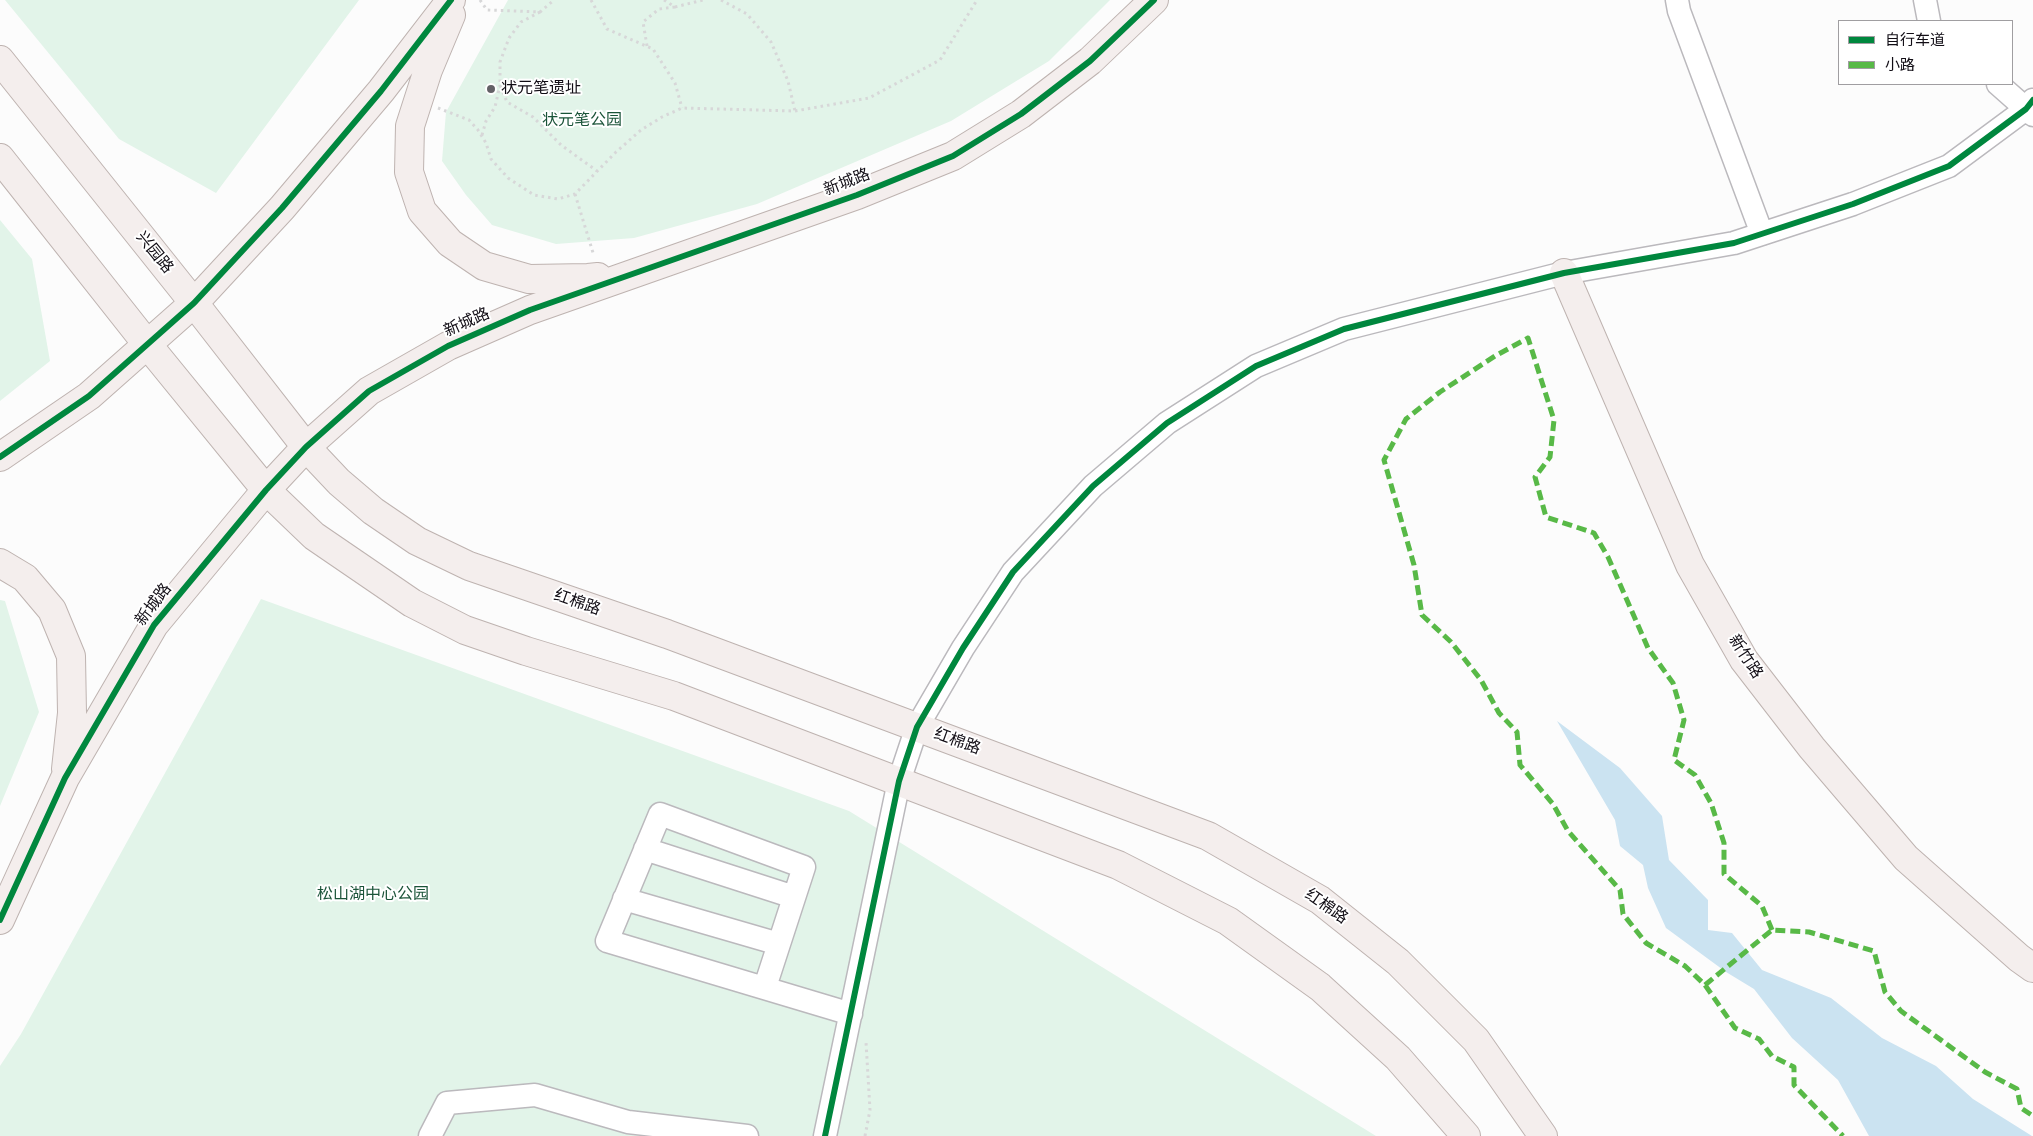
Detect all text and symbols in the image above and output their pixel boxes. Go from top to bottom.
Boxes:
legend [1838,20,2013,85]
text: 自行车道 [1885,29,1945,50]
text: 小路 [1885,54,1915,75]
place label: 状元笔遗址 [501,79,581,99]
marker: 状元笔遗址 [485,83,497,95]
park label: 状元笔公园 [542,111,622,131]
street label: 新城路 [821,165,873,201]
street label: 兴园路 [131,228,177,278]
street label: 新城路 [441,304,493,342]
street label: 新城路 [132,580,176,630]
street label: 红棉路 [551,586,603,620]
street label: 新竹路 [1724,632,1766,682]
street label: 红棉路 [931,725,983,759]
park label: 松山湖中心公园 [317,885,429,905]
street label: 红棉路 [1301,885,1351,929]

